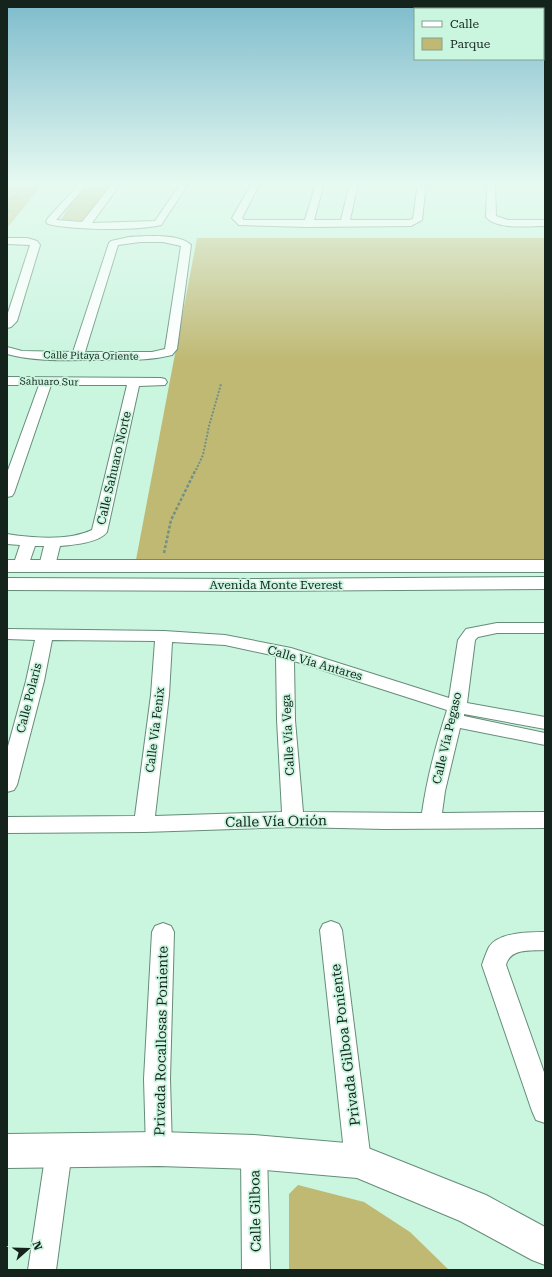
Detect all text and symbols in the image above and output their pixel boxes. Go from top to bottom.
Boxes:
legend [414,8,544,60]
text: Calle [450,17,480,31]
text: Parque [450,37,491,51]
street label: Calle Pitaya Oriente [43,349,139,362]
street label: Sahuaro Sur [19,375,79,388]
street label: Calle Sahuaro Norte [94,410,134,526]
street label: Avenida Monte Everest [210,578,343,592]
street label: Calle Vía Antares [266,643,364,683]
street label: Calle Polaris [14,661,45,734]
street label: Calle Vía Fenix [143,687,167,773]
street label: Calle Vía Pegaso [430,691,464,785]
street label: Calle Vía Vega [279,694,297,776]
street label: Calle Vía Orión [225,812,327,830]
street label: Privada Rocallosas Poniente [151,946,171,1136]
street label: Privada Gilboa Poniente [327,963,363,1127]
street label: Calle Gilboa [246,1169,264,1252]
north arrow [8,1229,48,1269]
text: N [29,1240,45,1252]

